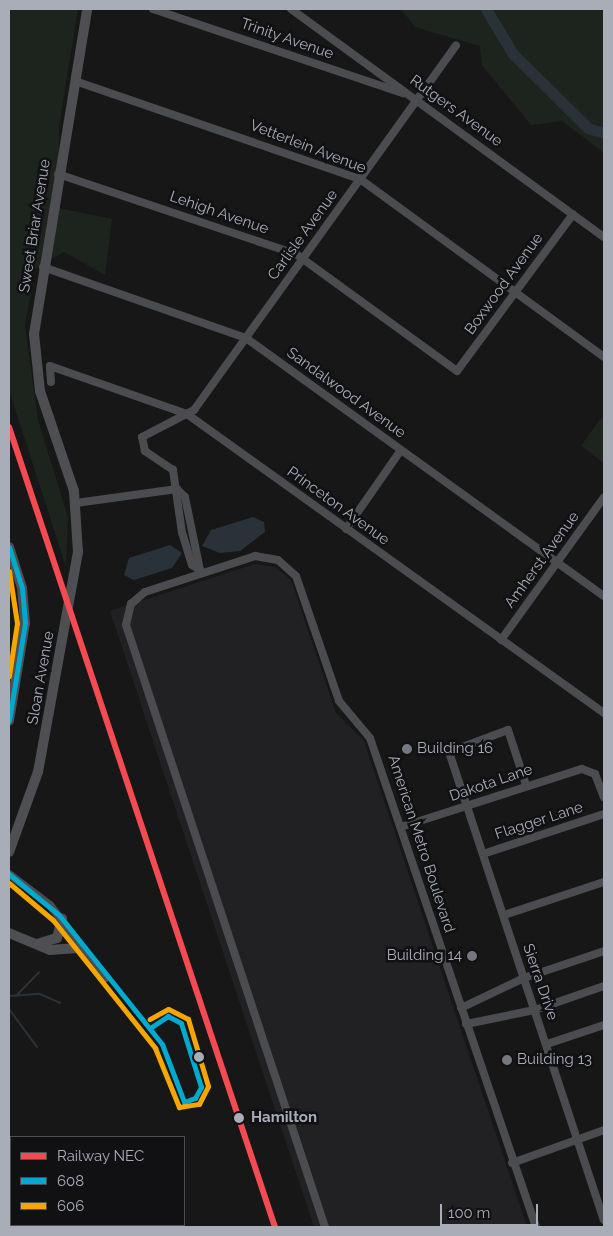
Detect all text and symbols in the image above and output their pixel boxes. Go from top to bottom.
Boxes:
street label: Trinity Avenue [238,15,336,63]
street label: Rutgers Avenue [406,71,506,151]
street label: Vetterlein Avenue [247,117,369,177]
street label: Sweet Briar Avenue [16,158,54,294]
street label: Carlisle Avenue [264,186,342,284]
street label: Lehigh Avenue [167,188,271,238]
street label: Boxwood Avenue [461,229,547,339]
street label: Sandalwood Avenue [283,344,409,442]
street label: Princeton Avenue [283,463,393,549]
street label: Amherst Avenue [501,508,583,612]
street label: Sloan Avenue [24,629,58,727]
place label: Building 16 [417,740,493,758]
marker: Building 16 [401,743,413,755]
street label: American Metro Boulevard [384,753,458,935]
street label: Dakota Lane [447,760,535,806]
street label: Flagger Lane [492,798,586,844]
street label: Sierra Drive [519,942,561,1022]
place label: Building 14 [387,947,462,965]
marker: Building 14 [466,950,478,962]
place label: Building 13 [517,1051,592,1069]
unlabelled marker [194,1052,204,1062]
marker: Building 13 [501,1054,513,1066]
place label: Hamilton [251,1109,317,1127]
marker: Hamilton [231,1110,247,1126]
legend [10,1136,185,1226]
text: Railway NEC [57,1147,144,1165]
text: 608 [57,1172,84,1190]
scale bar [443,1194,540,1226]
text: 606 [57,1197,84,1215]
text: 100 m [448,1204,490,1222]

